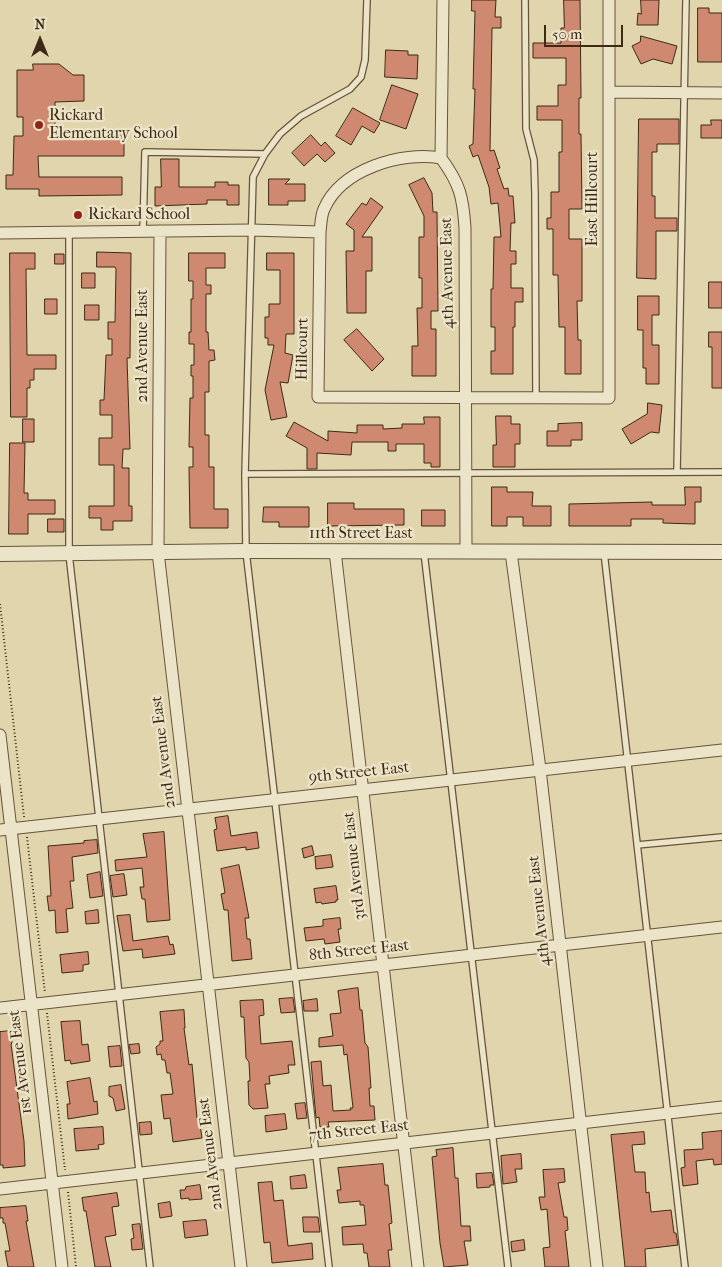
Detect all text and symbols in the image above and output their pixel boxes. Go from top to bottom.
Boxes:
north arrow [15,15,65,65]
scale bar [547,15,626,47]
text: N [35,16,45,33]
text: 50 m [552,25,582,43]
place label: Rickard Elementary School [49,106,178,144]
marker: Rickard Elementary School [33,119,45,131]
street label: East Hillcourt [583,151,603,247]
place label: Rickard School [88,205,190,225]
marker: Rickard School [72,209,84,221]
street label: 4th Avenue East [437,217,459,329]
street label: 2nd Avenue East [133,289,153,403]
street label: Hillcourt [293,317,313,381]
street label: 11th Street East [309,524,413,544]
street label: 2nd Avenue East [148,695,180,809]
street label: 9th Street East [308,758,410,788]
street label: 3rd Avenue East [340,811,370,921]
street label: 4th Avenue East [525,855,555,967]
street label: 8th Street East [308,936,410,966]
street label: 1st Avenue East [5,1009,37,1115]
street label: 2nd Avenue East [195,1097,227,1211]
street label: 7th Street East [308,1116,410,1146]

